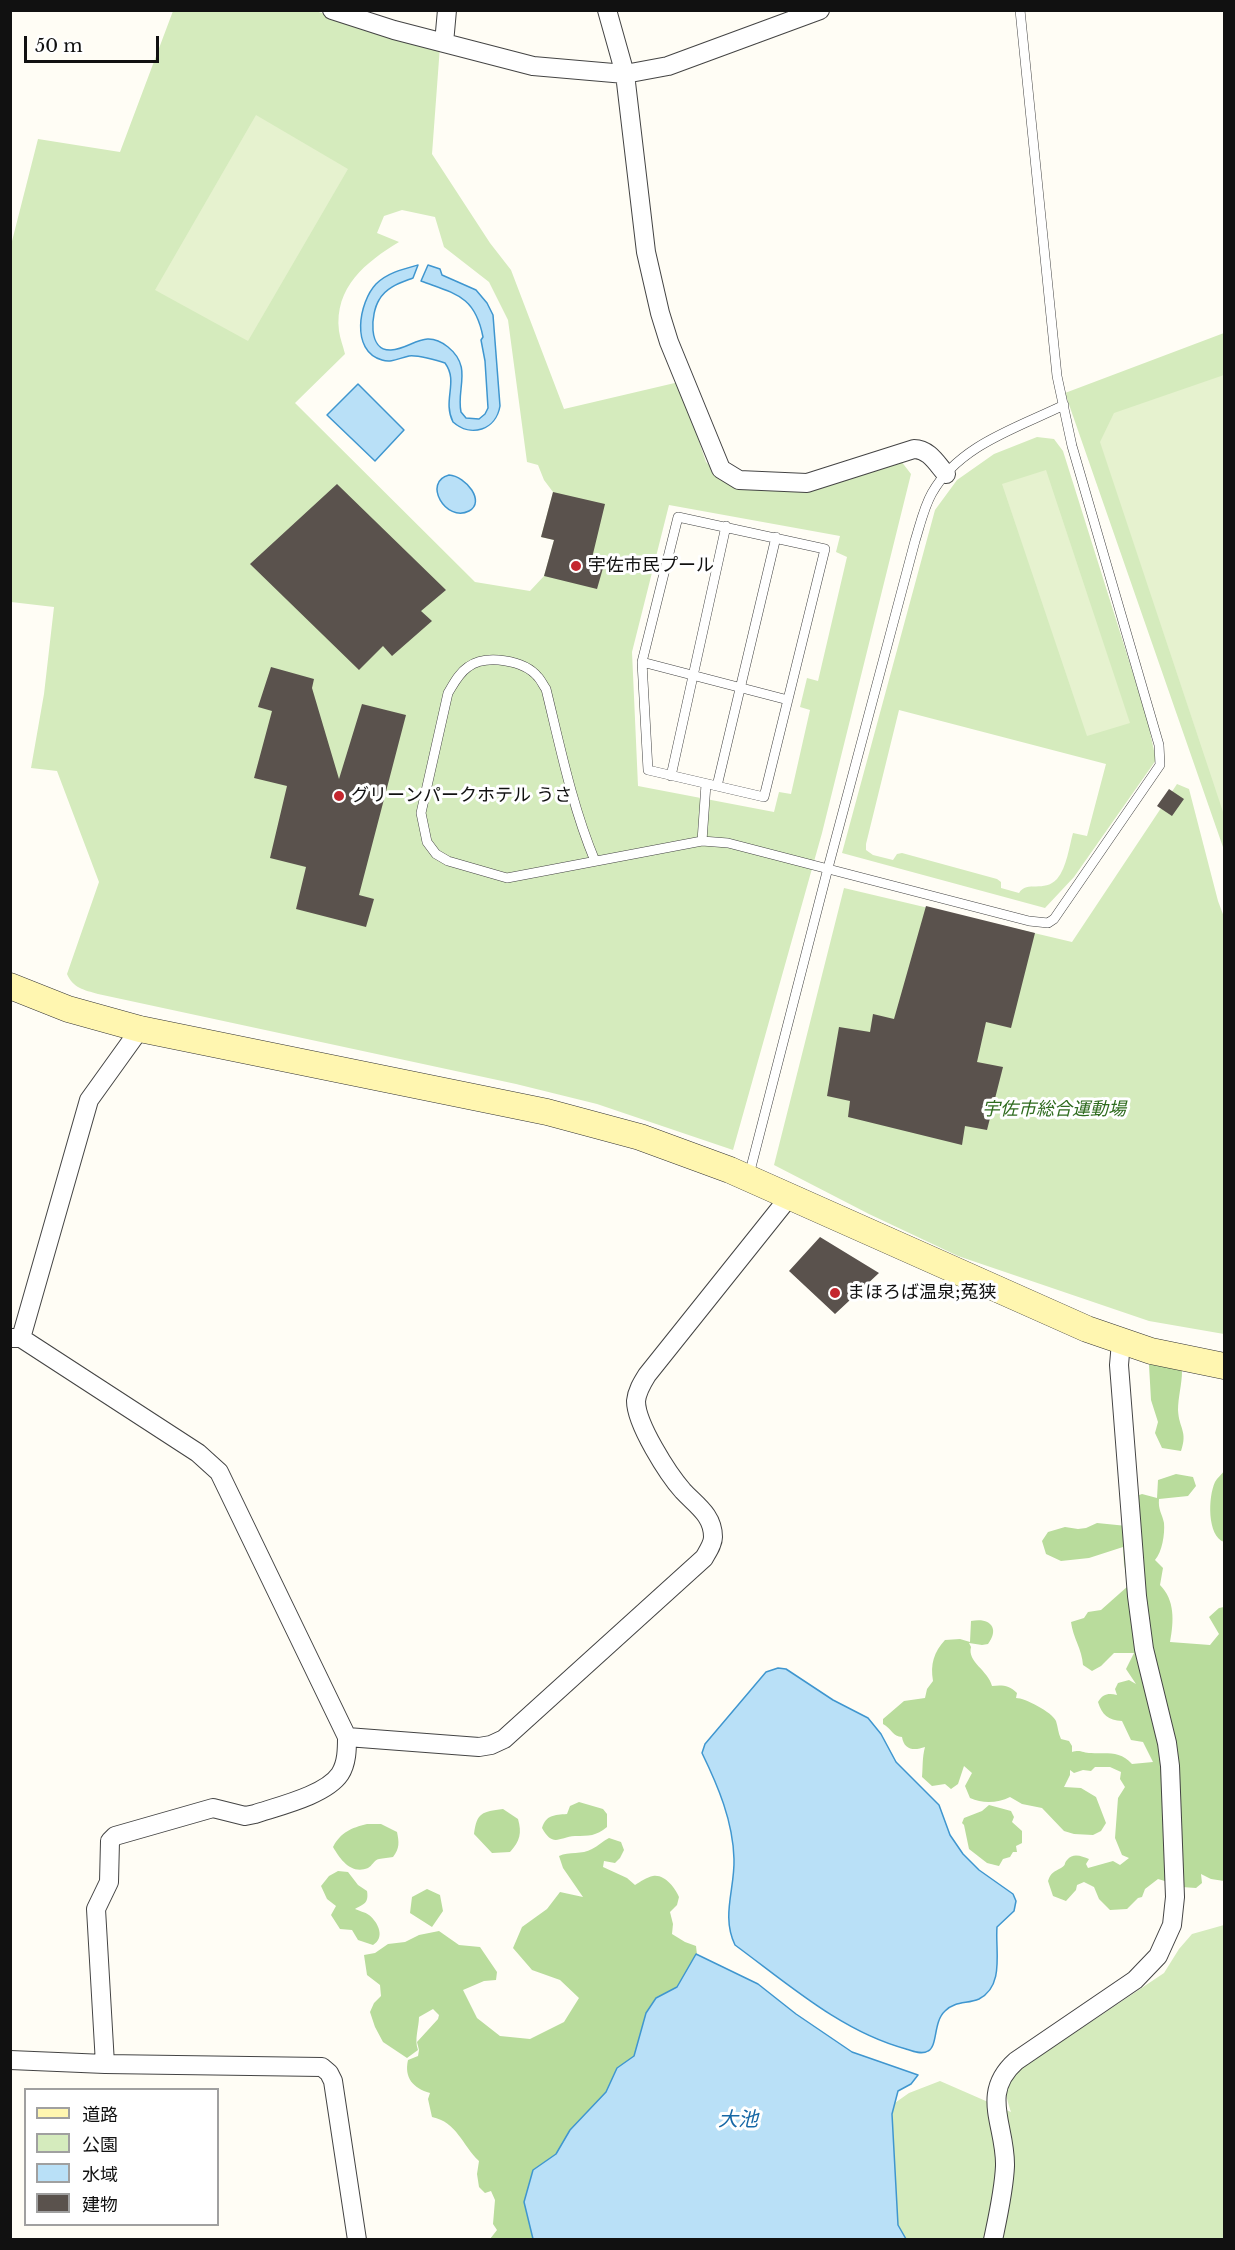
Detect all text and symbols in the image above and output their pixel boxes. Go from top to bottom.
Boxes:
scale bar [27,24,162,62]
text: 50 m [35,35,83,57]
place label: 宇佐市民プール [588,555,714,577]
marker: 宇佐市民プール [569,559,583,573]
place label: グリーンパークホテル うさ [351,785,572,807]
marker: グリーンパークホテル うさ [332,789,346,803]
park label: 宇佐市総合運動場 [982,1099,1126,1121]
place label: まほろば温泉;菟狭 [847,1282,997,1304]
marker: まほろば温泉;菟狭 [828,1286,842,1300]
legend [24,2088,219,2226]
text: 道路 [82,2104,118,2126]
water label: 大池 [718,2108,758,2132]
text: 公園 [82,2134,118,2156]
text: 水域 [82,2164,118,2186]
text: 建物 [82,2194,118,2216]

